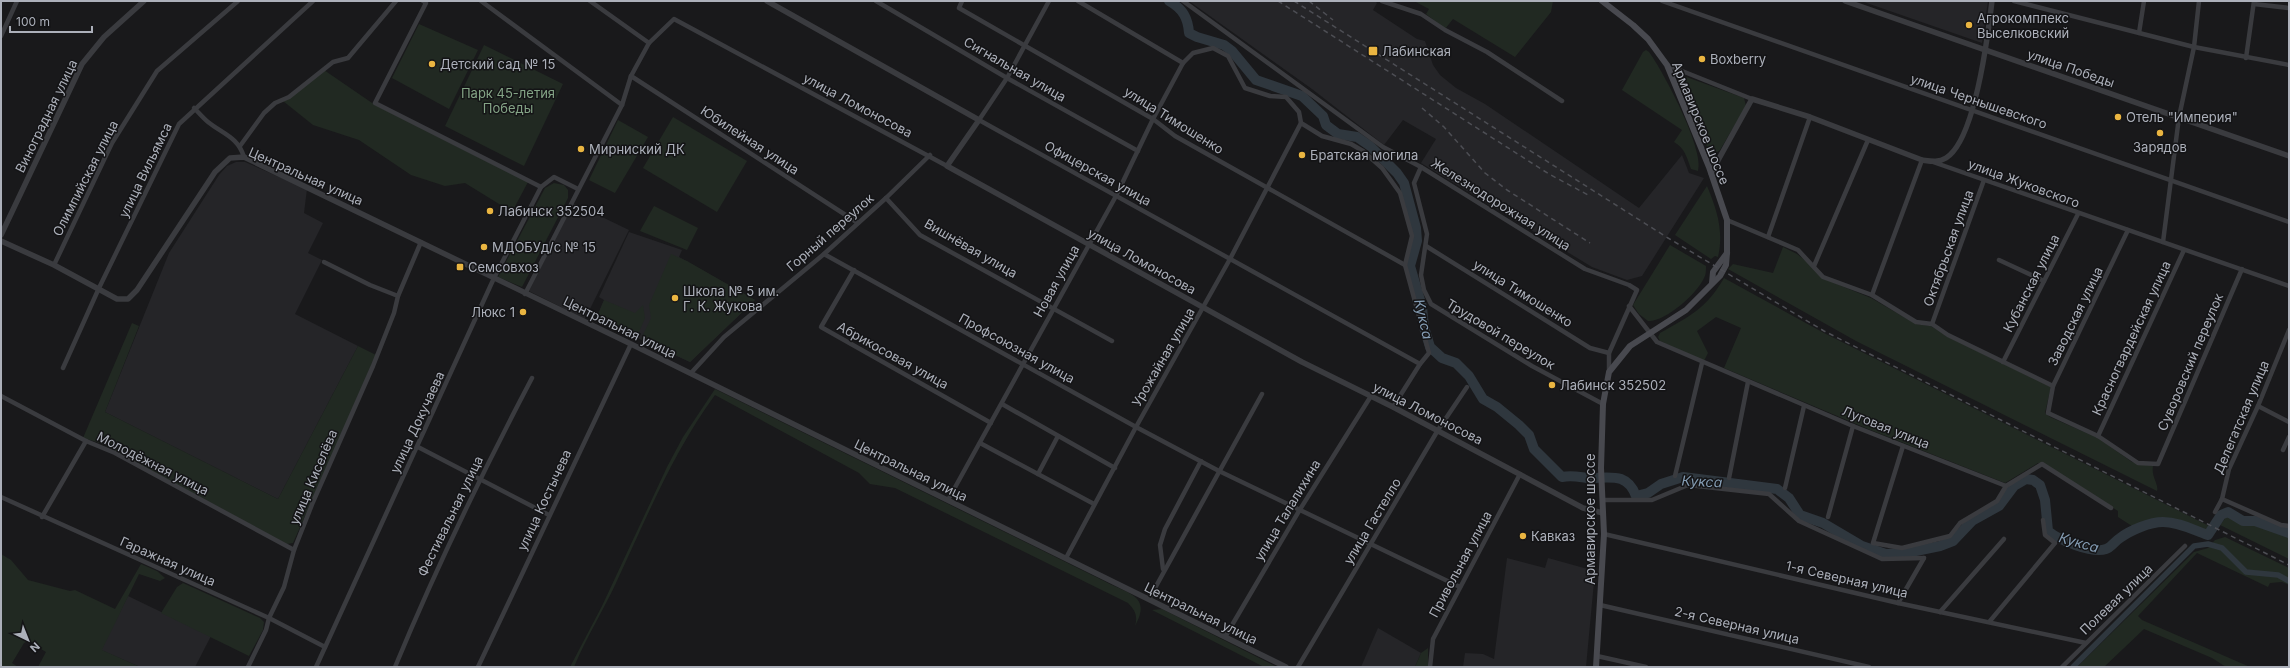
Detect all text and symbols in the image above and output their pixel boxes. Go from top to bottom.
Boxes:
scale bar [10,8,92,34]
place label: Агрокомплекс Выселковский [1977,10,2069,41]
text: 100 m [16,14,50,29]
marker: Агрокомплекс Выселковский [1964,20,1974,30]
street label: Сигнальная улица [961,33,1069,105]
place label: Лабинская [1382,43,1451,59]
marker: Лабинская [1367,45,1379,57]
street label: улица Победы [2025,46,2117,90]
place label: Boxberry [1710,51,1766,67]
marker: Boxberry [1697,54,1707,64]
place label: Детский сад № 15 [440,56,555,72]
street label: Виноградная улица [12,57,80,175]
marker: Детский сад № 15 [427,59,437,69]
street label: Армавирское шоссе [1669,59,1733,187]
street label: улица Ломоносова [801,69,915,141]
street label: улица Чернышевского [1909,70,2050,132]
street label: улица Тимошенко [1121,83,1227,157]
park label: Парк 45-летия Победы [461,85,555,116]
street label: Юбилейная улица [698,102,802,178]
place label: Отель "Империя" [2126,109,2238,125]
marker: Отель "Империя" [2113,112,2123,122]
street label: Олимпийская улица [49,117,121,239]
street label: улица Вильямса [115,120,175,220]
marker: Зарядов [2155,128,2165,138]
street label: Офицерская улица [1042,137,1154,209]
place label: Зарядов [2133,139,2187,155]
place label: Мирниский ДК [589,141,685,157]
street label: Центральная улица [246,144,366,208]
marker: Мирниский ДК [576,144,586,154]
place label: Братская могила [1310,147,1418,163]
marker: Братская могила [1297,150,1307,160]
street label: Железнодорожная улица [1428,154,1574,254]
street label: улица Жуковского [1966,155,2082,211]
street label: Октябрьская улица [1919,188,1977,308]
street label: Горный переулок [783,190,877,274]
place label: Лабинск 352504 [498,203,605,219]
marker: Лабинск 352504 [485,206,495,216]
street label: Вишнёвая улица [922,215,1020,281]
street label: улица Ломоносова [1085,225,1199,297]
street label: Кубанская улица [1999,231,2063,335]
place label: МДОБУд/с № 15 [492,239,596,255]
marker: МДОБУд/с № 15 [479,242,489,252]
street label: Новая улица [1030,242,1082,320]
street label: улица Тимошенко [1470,256,1576,330]
street label: Красногвардейская улица [2088,258,2174,418]
place label: Семсовхоз [468,259,539,275]
marker: Семсовхоз [455,262,465,272]
street label: Заводская улица [2044,264,2106,368]
place label: Школа № 5 им. Г. К. Жукова [683,283,779,314]
street label: Суворовский переулок [2154,291,2226,433]
street label: Центральная улица [561,293,679,361]
marker: Школа № 5 им. Г. К. Жукова [670,293,680,303]
street label: Трудовой переулок [1444,295,1558,373]
water label: Кукса [1411,297,1437,341]
place label: Люкс 1 [471,304,515,320]
street label: Урожайная улица [1128,305,1198,409]
marker: Люкс 1 [518,307,528,317]
street label: Профсоюзная улица [956,310,1078,386]
street label: Абрикосовая улица [835,318,951,392]
street label: Делегатская улица [2210,358,2272,476]
street label: улица Докучаева [386,369,448,475]
place label: Лабинск 352502 [1560,377,1666,393]
street label: улица Ломоносова [1370,378,1486,448]
marker: Лабинск 352502 [1547,380,1557,390]
street label: Луговая улица [1840,402,1932,452]
street label: улица Киселёва [286,427,340,527]
street label: Молодёжная улица [94,428,212,498]
street label: Центральная улица [852,436,970,504]
street label: улица Костычева [514,447,574,553]
street label: Фестивальная улица [414,453,486,579]
street label: Армавирское шоссе [1582,453,1598,585]
street label: улица Талалихина [1251,457,1323,563]
water label: Кукса [1681,471,1723,491]
street label: улица Гастелло [1340,475,1404,567]
street label: Привольная улица [1425,508,1495,620]
place label: Кавказ [1531,528,1575,544]
water label: Кукса [2057,528,2101,556]
marker: Кавказ [1518,531,1528,541]
street label: Гаражная улица [118,533,218,589]
street label: 1-я Северная улица [1784,557,1910,601]
street label: Полевая улица [2076,560,2156,638]
street label: Центральная улица [1142,579,1260,647]
street label: 2-я Северная улица [1673,603,1801,647]
north arrow [8,620,48,660]
text: N [27,639,43,655]

